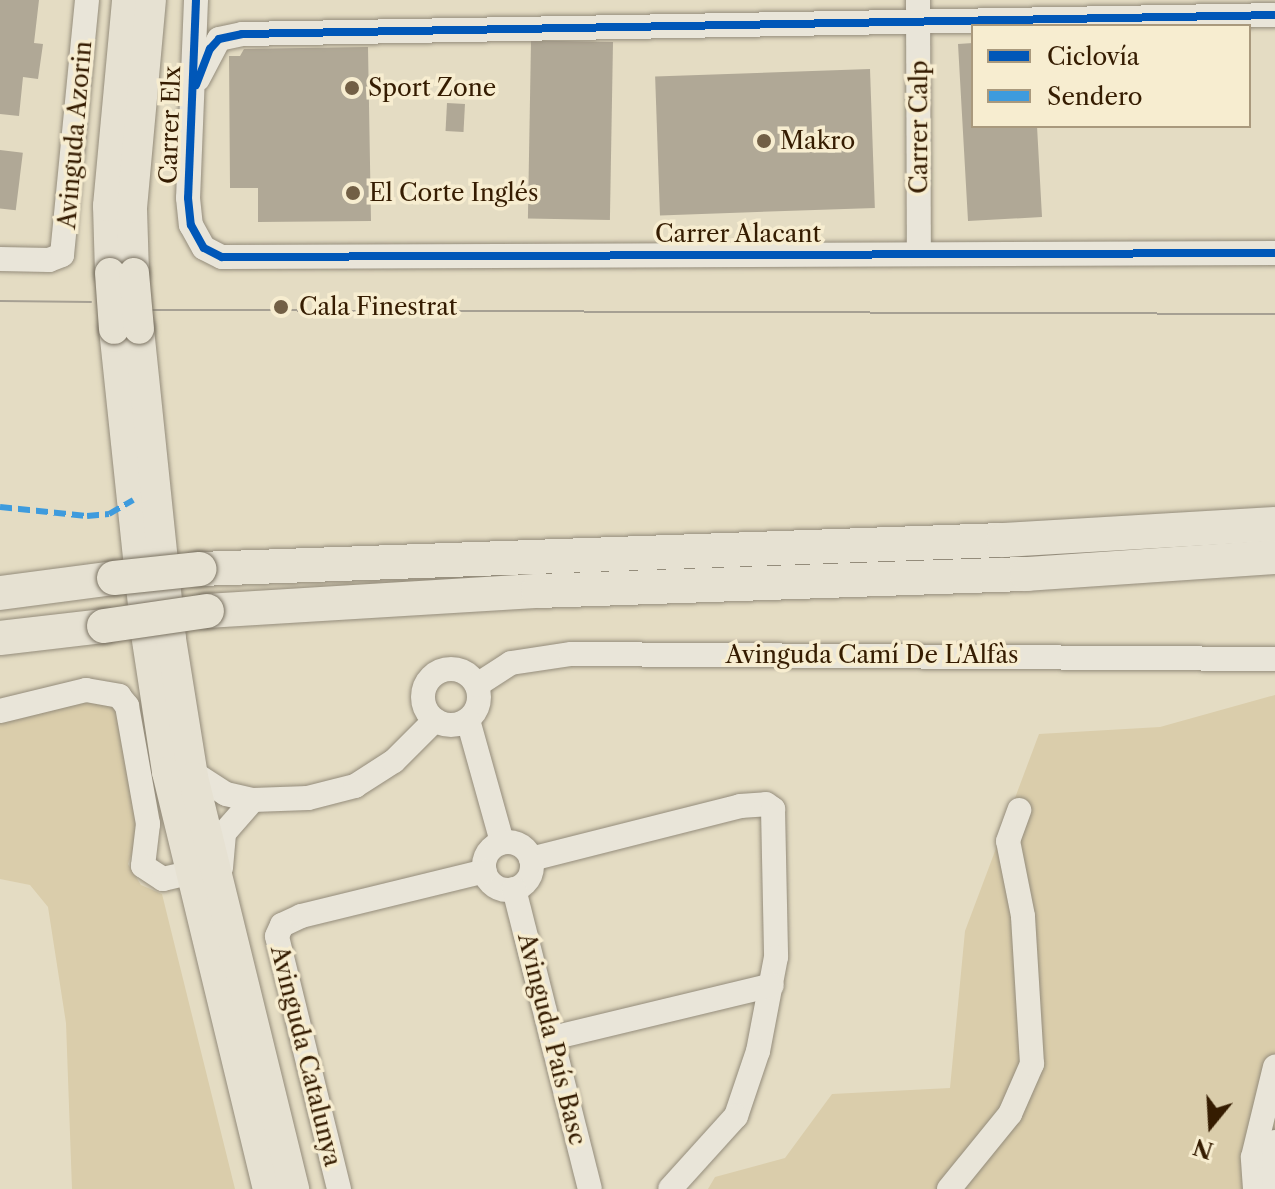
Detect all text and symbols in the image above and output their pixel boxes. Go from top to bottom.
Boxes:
legend [971,24,1251,128]
street label: Avinguda Azorin [52,39,98,231]
text: Ciclovía [1047,42,1140,71]
street label: Carrer Calp [905,60,933,194]
street label: Carrer Elx [154,65,186,185]
place label: Sport Zone [368,74,496,102]
marker: Sport Zone [343,79,361,97]
text: Sendero [1047,82,1142,111]
place label: Makro [780,127,855,155]
marker: Makro [755,132,773,150]
place label: El Corte Inglés [369,179,538,207]
marker: El Corte Inglés [344,184,362,202]
street label: Carrer Alacant [654,220,822,248]
place label: Cala Finestrat [299,293,458,321]
marker: Cala Finestrat [270,296,292,318]
street label: Avinguda Camí De L'Alfàs [725,641,1019,669]
street label: Avinguda País Basc [512,930,592,1148]
street label: Avinguda Catalunya [265,943,347,1169]
north arrow [1171,1085,1251,1165]
text: N [1190,1133,1217,1164]

